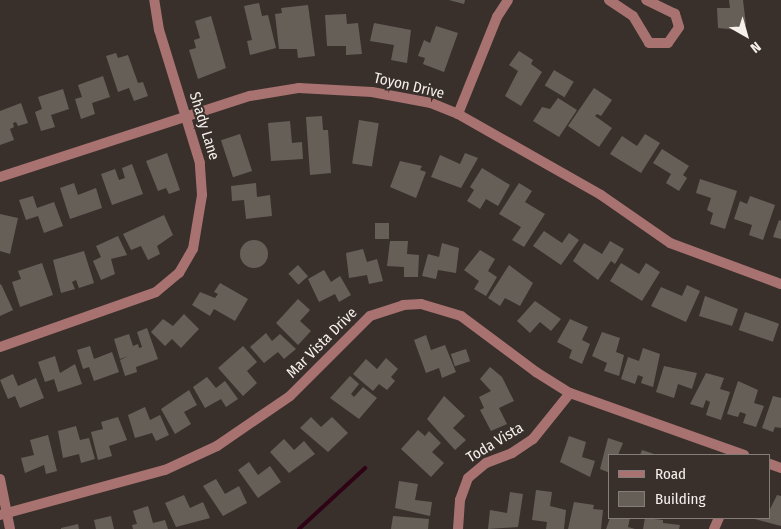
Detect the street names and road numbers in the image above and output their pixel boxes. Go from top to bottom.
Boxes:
street label: Toyon Drive [372,69,446,103]
street label: Shady Lane [185,90,223,162]
street label: Mar Vista Drive [283,304,361,382]
street label: Toda Vista [463,419,527,467]

